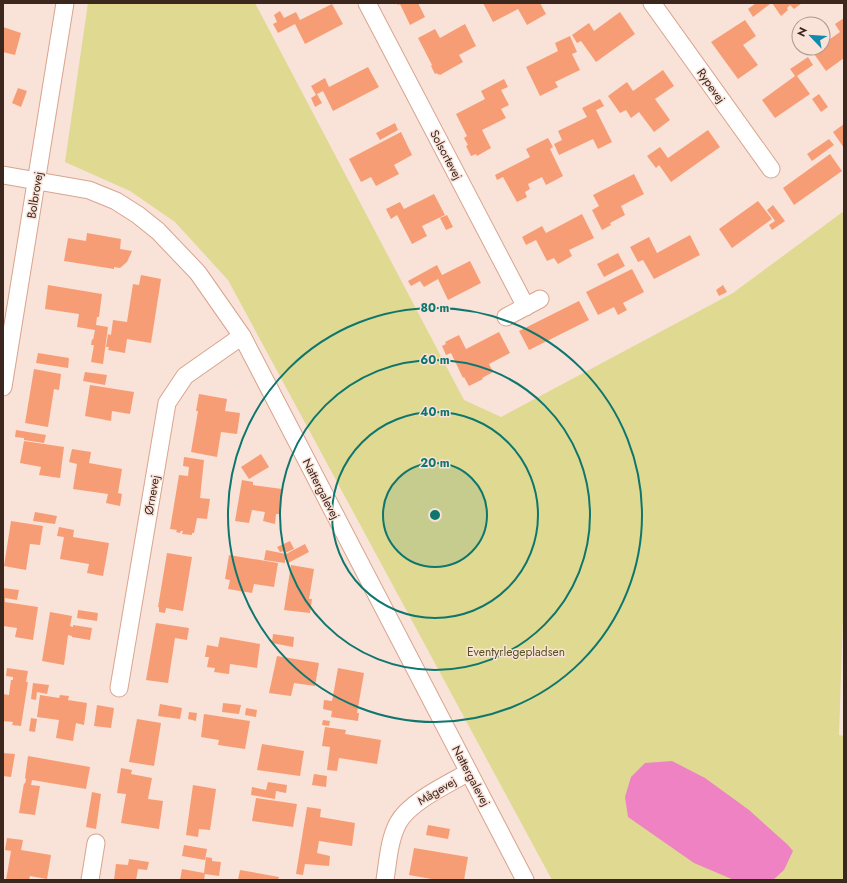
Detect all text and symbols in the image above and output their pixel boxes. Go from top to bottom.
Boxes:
north arrow [791,16,831,56]
text: N [793,24,811,39]
street label: Rypevej [692,65,730,107]
street label: Solsortevej [425,127,467,183]
street label: Bolbrovej [22,170,48,220]
text: 80 m [421,299,450,317]
text: 60 m [420,351,450,369]
text: 40 m [420,403,450,421]
text: 20 m [420,454,450,472]
street label: Nattergalevej [298,455,344,523]
street label: Ørnevej [140,474,164,516]
centre of rings [428,508,442,522]
park label: Eventyrlegepladsen [467,643,565,661]
street label: Nattergalevej [447,742,495,810]
street label: Mågevej [414,772,460,810]

